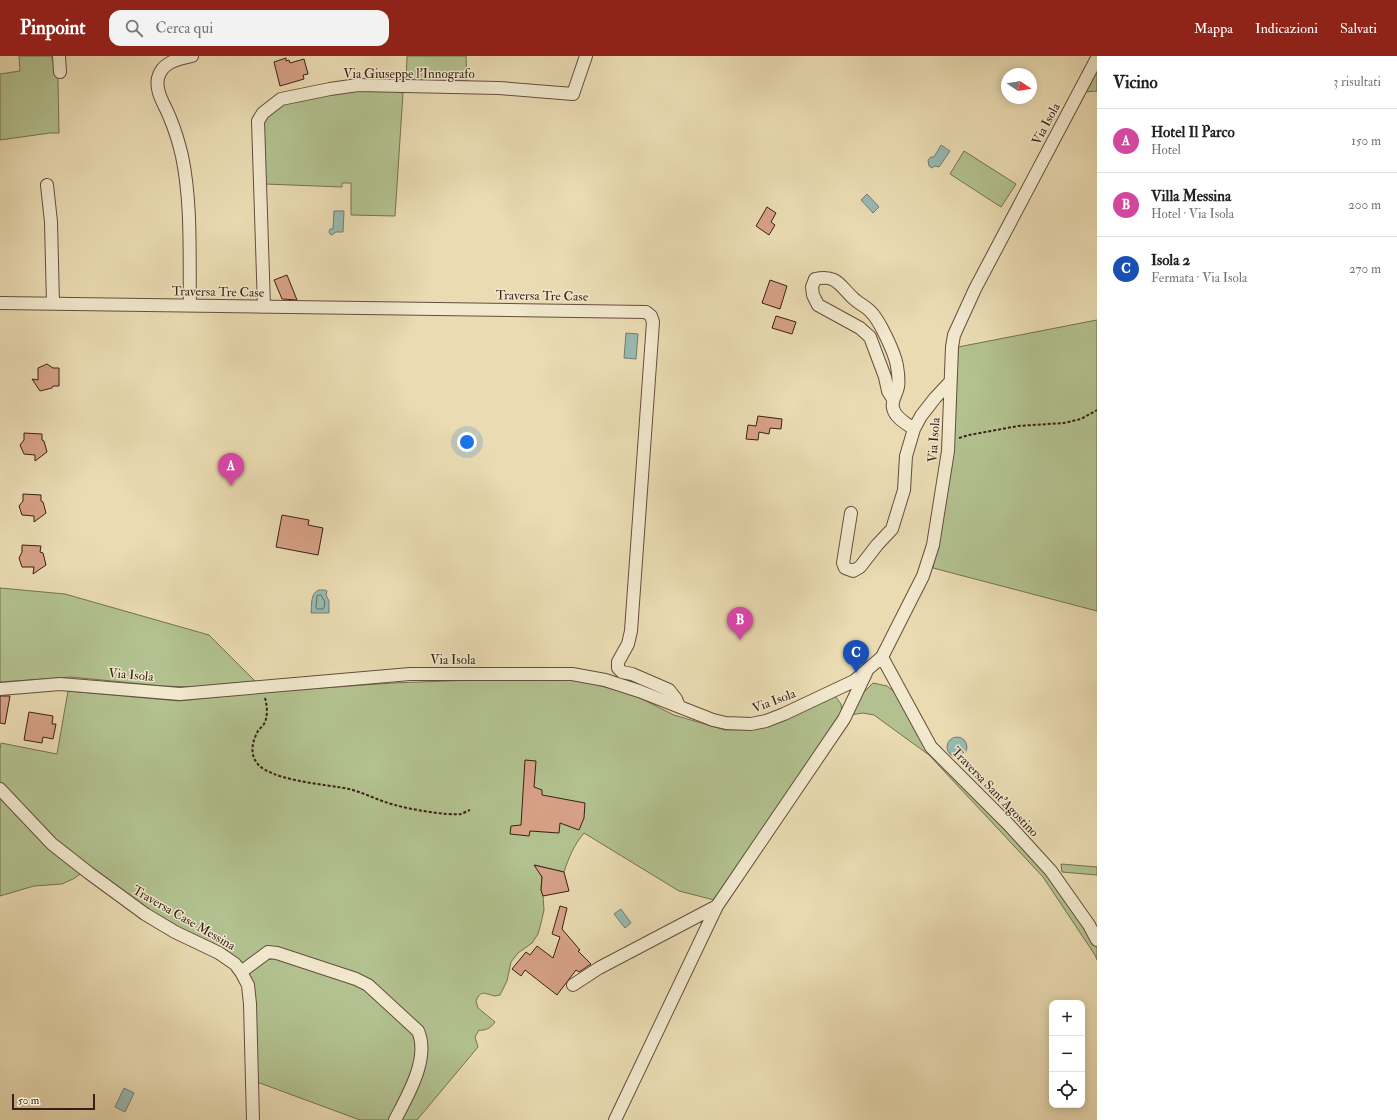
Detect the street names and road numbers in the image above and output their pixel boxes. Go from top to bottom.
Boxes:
street label: Via Giuseppe l'Innografo [343,66,475,83]
street label: Via Isola [1028,100,1064,148]
street label: Traversa Tre Case [172,283,265,301]
street label: Traversa Tre Case [496,287,589,305]
street label: Via Isola [924,416,944,463]
street label: Via Isola [430,652,476,668]
street label: Via Isola [108,665,155,685]
street label: Via Isola [750,685,799,717]
street label: Traversa Sant'Agostino [948,744,1042,840]
street label: Traversa Case Messina [130,882,239,954]

